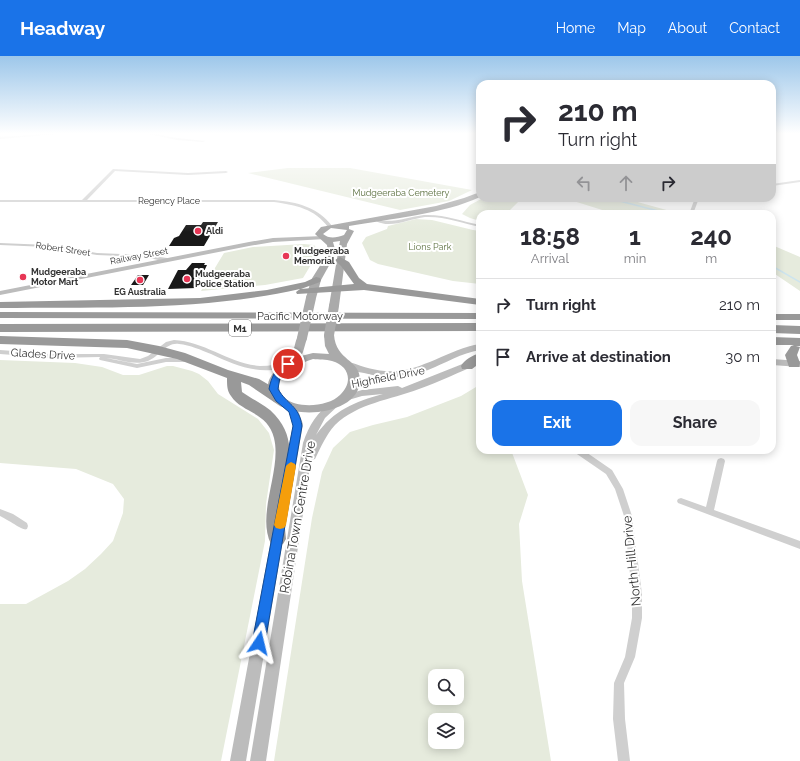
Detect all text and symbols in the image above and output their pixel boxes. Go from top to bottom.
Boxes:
text: Headway [20,17,105,39]
text: Home [556,20,595,36]
text: Map [617,20,646,36]
text: About [668,20,707,36]
text: Contact [729,20,780,36]
text: 210 m [558,95,638,128]
icon: right [492,96,544,148]
text: Turn right [558,129,637,150]
icon: left [573,172,595,194]
icon: ahead [615,172,637,194]
icon: right [657,172,679,194]
park label: Mudgeeraba Cemetery [353,188,450,198]
street label: Regency Place [138,196,201,206]
text: 18:58 [520,222,580,251]
text: 1 [629,222,641,251]
text: 240 [690,222,732,251]
marker: Aldi [193,226,203,236]
place label: Aldi [206,226,223,236]
street label: Robert Street [35,240,91,258]
park label: Lions Park [409,242,452,252]
street label: Railway Street [109,245,169,267]
place label: Mudgeeraba Memorial [294,246,349,266]
marker: Mudgeeraba Memorial [281,251,291,261]
text: Arrival [531,251,569,266]
text: min [624,251,646,266]
text: m [705,251,717,266]
place label: Mudgeeraba Motor Mart [31,267,86,287]
place label: Mudgeeraba Police Station [195,269,254,289]
marker: Mudgeeraba Motor Mart [18,272,28,282]
marker: Mudgeeraba Police Station [182,274,192,284]
marker: EG Australia [135,275,145,285]
place label: EG Australia [114,287,166,297]
icon: right [492,294,514,316]
text: Turn right [526,296,596,314]
text: 210 m [719,296,760,314]
street label: Pacific Motorway [257,310,343,323]
road number: M1 [229,320,251,336]
street label: Glades Drive [10,346,76,363]
icon: arrive [492,346,514,368]
pin [271,347,305,381]
text: Arrive at destination [526,348,671,366]
text: 30 m [725,348,760,366]
icon: arrive [277,353,299,375]
street label: Highfield Drive [350,364,426,391]
button: Exit [492,400,622,446]
button: Share [630,400,760,446]
street label: Robina Town Centre Drive [277,439,318,595]
street label: North Hill Drive [619,515,644,607]
position arrow [238,622,280,664]
map controls [428,669,464,749]
button: search [428,669,464,705]
button: layers [428,713,464,749]

